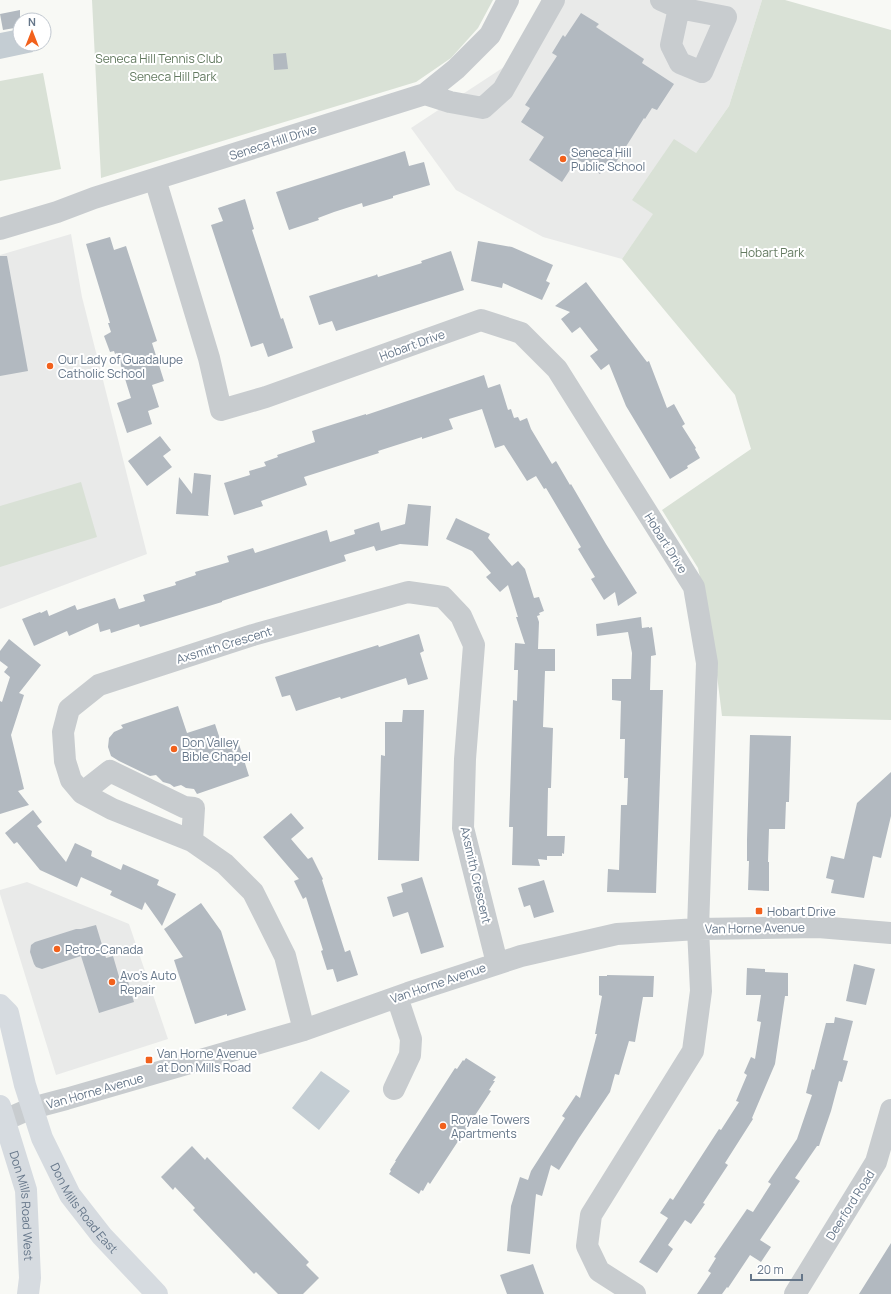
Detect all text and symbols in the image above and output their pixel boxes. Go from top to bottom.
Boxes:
north arrow [12,12,52,52]
text: N [28,14,36,29]
park label: Seneca Hill Tennis Club [95,50,223,67]
park label: Seneca Hill Park [130,68,218,85]
street label: Seneca Hill Drive [227,120,319,164]
place label: Seneca Hill Public School [571,144,645,175]
marker: Seneca Hill Public School [558,154,568,164]
park label: Hobart Park [740,244,805,261]
street label: Hobart Drive [377,325,447,365]
place label: Our Lady of Guadalupe Catholic School [58,351,183,382]
marker: Our Lady of Guadalupe Catholic School [45,361,55,371]
street label: Hobart Drive [641,509,691,577]
street label: Axsmith Crescent [174,622,274,668]
place label: Don Valley Bible Chapel [182,734,251,765]
marker: Don Valley Bible Chapel [169,744,179,754]
street label: Axsmith Crescent [457,825,495,925]
place label: Hobart Drive [767,903,836,920]
marker: Hobart Drive [754,906,764,916]
street label: Van Horne Avenue [705,919,805,937]
place label: Petro-Canada [65,941,143,958]
marker: Petro-Canada [52,944,62,954]
street label: Van Horne Avenue [388,959,488,1007]
place label: Avo's Auto Repair [120,967,177,998]
marker: Avo's Auto Repair [107,977,117,987]
place label: Van Horne Avenue at Don Mills Road [157,1045,257,1076]
marker: Van Horne Avenue at Don Mills Road [144,1055,154,1065]
street label: Van Horne Avenue [45,1069,145,1113]
place label: Royale Towers Apartments [451,1111,530,1142]
marker: Royale Towers Apartments [438,1121,448,1131]
street label: Don Mills Road West [6,1149,38,1261]
street label: Don Mills Road East [47,1160,122,1257]
street label: Deerford Road [822,1167,878,1243]
scale bar [751,1256,802,1282]
text: 20 m [757,1261,784,1278]

